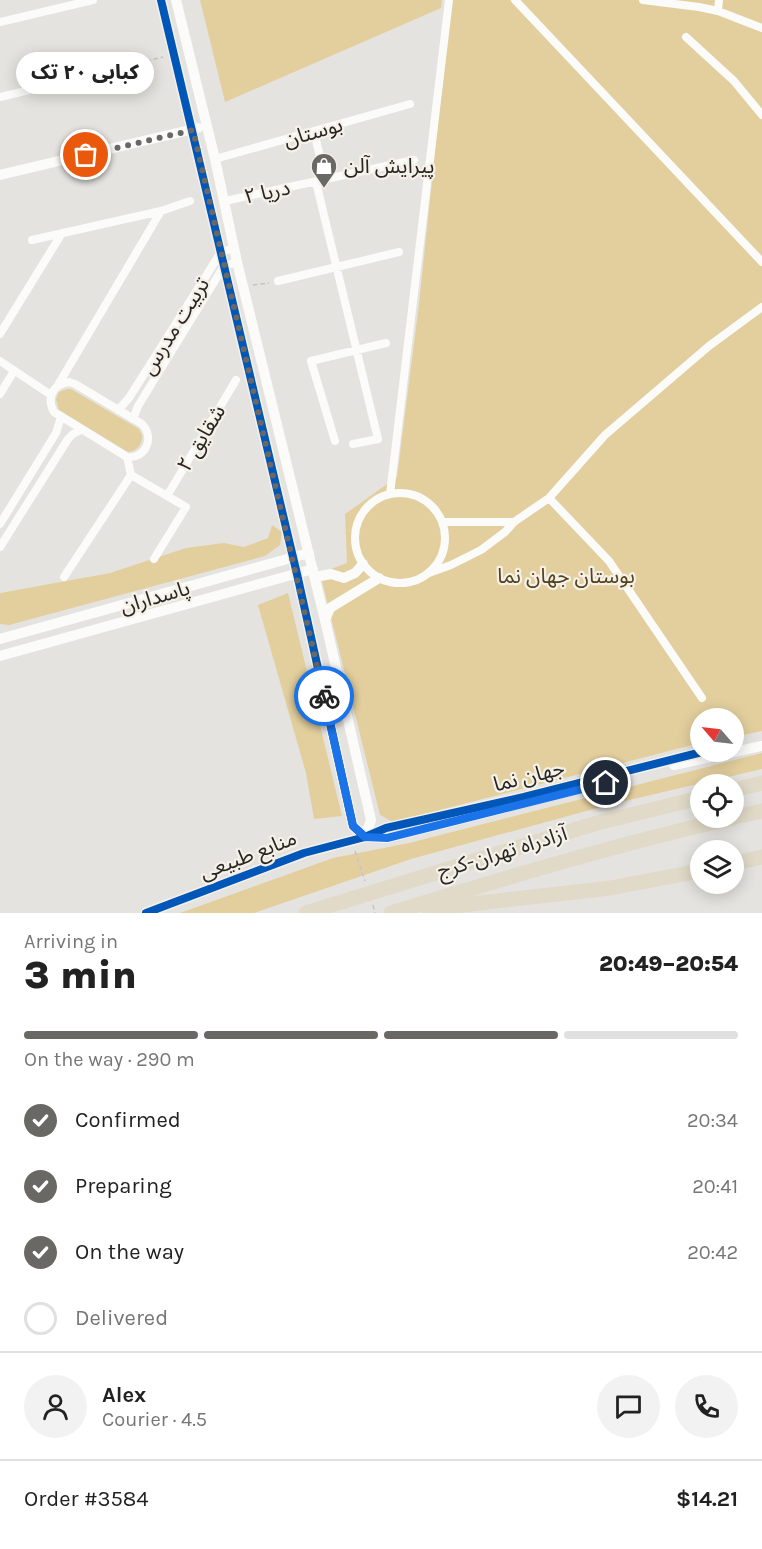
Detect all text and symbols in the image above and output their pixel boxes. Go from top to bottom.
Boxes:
callout: کبابی ۲۰ تک [17,53,155,95]
text: کبابی ۲۰ تک [31,61,139,84]
street label: بوستان [281,112,345,152]
pin [60,129,111,180]
icon: bag [69,138,102,171]
shop icon: پیرایش آلن [309,151,339,189]
place label: پیرایش آلن [344,154,435,179]
street label: دریا ۲ [242,175,292,209]
street label: تربیت مدرس [136,273,214,379]
street label: شقایق ۲ [172,400,231,476]
park label: بوستان جهان نما [497,564,635,588]
street label: پاسداران [117,576,193,620]
courier [294,666,354,726]
icon: bike [308,680,341,713]
north arrow [690,708,744,762]
map controls [690,708,744,894]
street label: جهان نما [491,756,567,796]
pin [580,757,631,808]
icon: home [589,766,622,799]
button: locate [690,774,744,828]
street label: آزادراه تهران-کرج [434,821,572,886]
street label: منابع طبیعی [196,826,301,887]
button: layers [690,840,744,894]
text: Arriving in [24,930,118,953]
text: 20:49–20:54 [599,951,738,977]
text: 3 min [24,952,137,998]
text: On the way · 290 m [24,1048,195,1071]
icon: check [24,1104,57,1137]
text: Confirmed [75,1107,181,1133]
text: 20:34 [687,1109,738,1132]
icon: check [24,1170,57,1203]
text: Preparing [75,1173,172,1199]
text: 20:41 [692,1175,738,1198]
icon: check [24,1236,57,1269]
text: On the way [75,1239,184,1265]
text: 20:42 [687,1241,738,1264]
text: Delivered [75,1305,168,1331]
button: person [24,1375,87,1438]
button: chat [597,1375,660,1438]
button: phone [675,1375,738,1438]
text: Alex [102,1382,146,1408]
text: Courier · 4.5 [102,1408,207,1431]
text: Order #3584 [24,1486,149,1512]
text: $14.21 [676,1486,738,1512]

